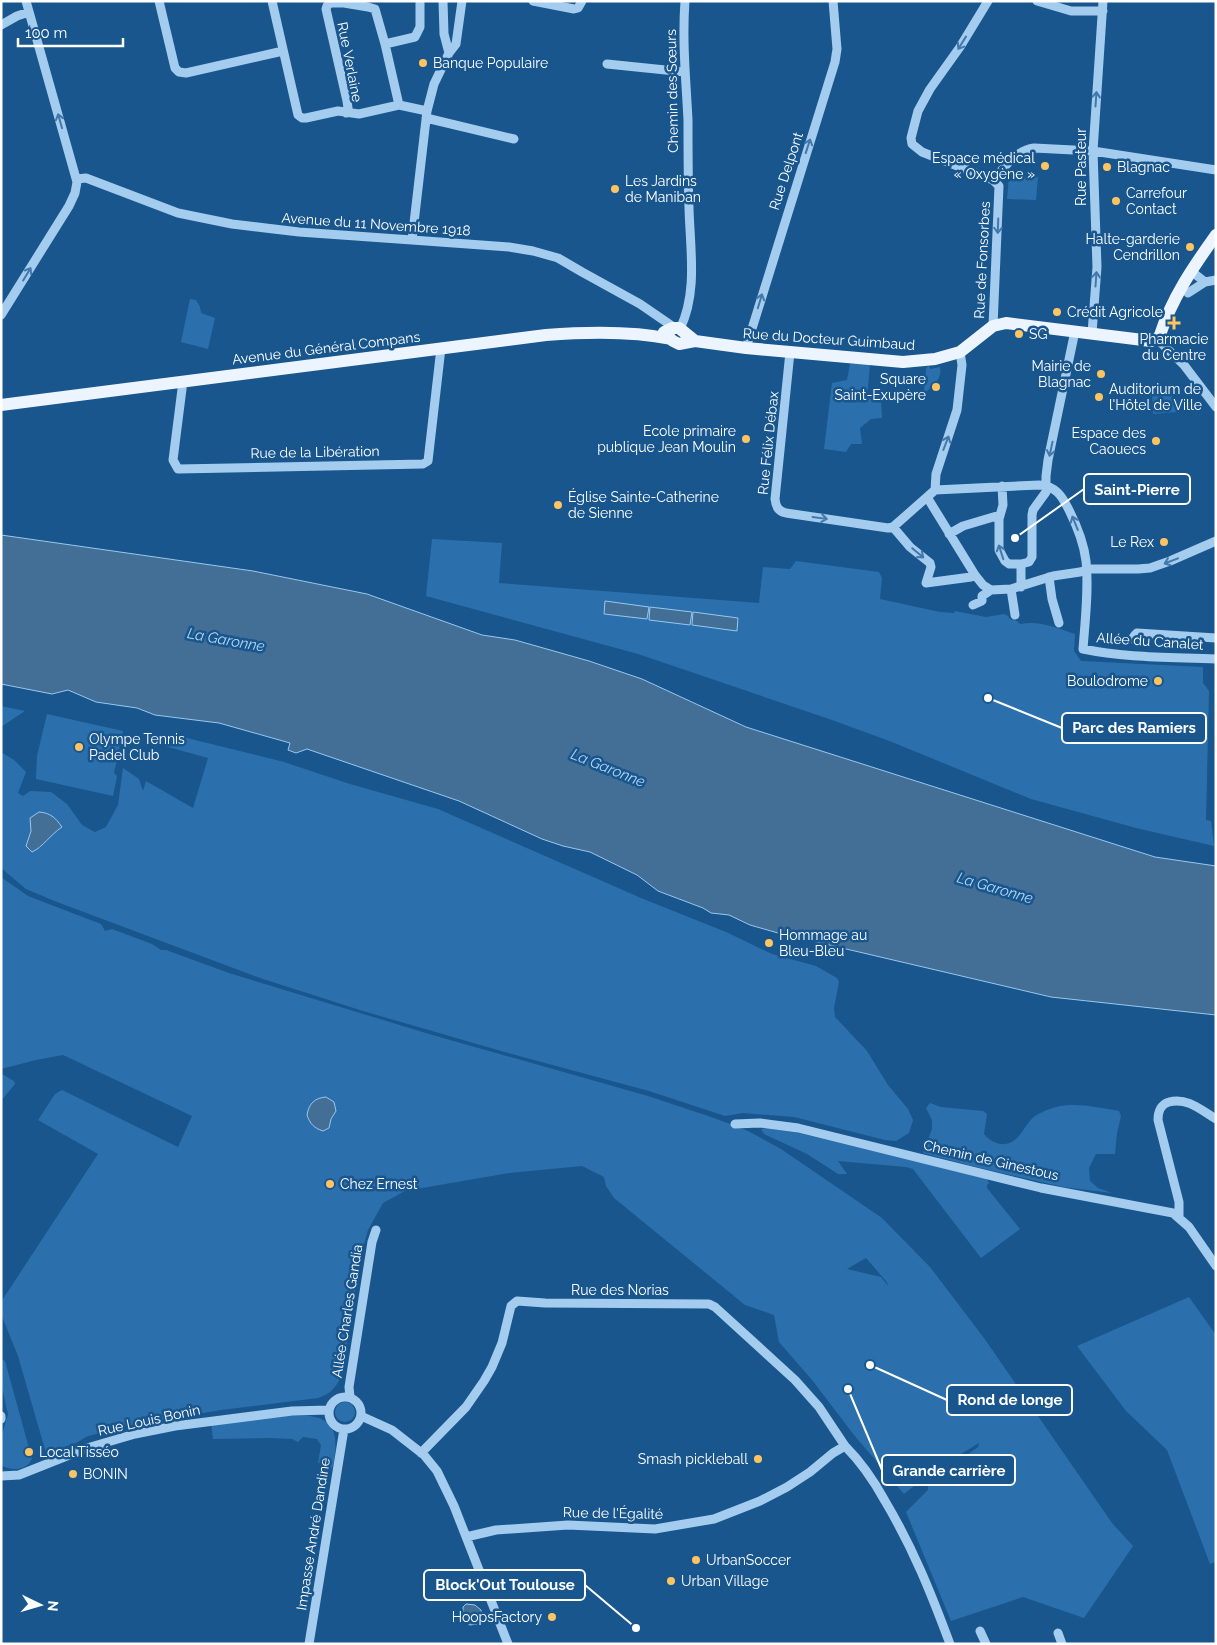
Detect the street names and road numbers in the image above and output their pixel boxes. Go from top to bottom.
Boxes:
street label: Rue Verlaine [334,21,366,103]
street label: Chemin des Sœurs [663,29,681,153]
street label: Rue Pasteur [1073,128,1089,206]
street label: Rue Delpont [766,130,806,212]
street label: Rue de Fonsorbes [971,201,993,319]
street label: Avenue du 11 Novembre 1918 [281,209,471,239]
street label: Rue du Docteur Guimbaud [742,325,916,353]
street label: Avenue du Général Compans [231,328,421,367]
street label: Rue Félix Débax [755,390,781,496]
street label: Rue de la Libération [250,443,380,461]
street label: Allée du Canalet [1096,629,1204,653]
street label: Chemin de Ginestous [922,1137,1060,1183]
street label: Allée Charles Gandia [329,1243,365,1379]
street label: Rue des Norias [571,1282,669,1298]
street label: Rue Louis Bonin [96,1401,202,1439]
street label: Impasse André Dandine [293,1457,333,1611]
street label: Rue de l'Égalité [563,1503,663,1522]

